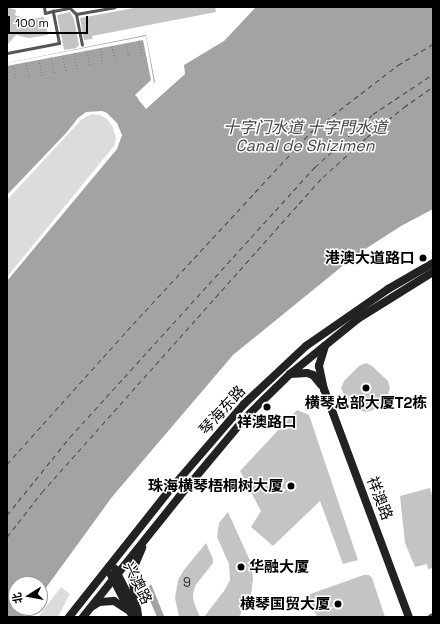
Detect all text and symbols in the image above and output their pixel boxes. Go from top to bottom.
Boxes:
scale bar [10,8,90,34]
text: 100 m [15,15,49,31]
water label: 十字门水道 十字門水道 Canal de Shizimen [223,118,387,156]
place label: 港澳大道路口 [325,249,415,267]
marker: 港澳大道路口 [418,253,428,263]
street label: 琴海东路 [195,382,249,438]
marker: 横琴总部大厦T2栋 [361,383,371,393]
place label: 横琴总部大厦T2栋 [305,394,427,412]
marker: 祥澳路口 [262,402,272,412]
place label: 祥澳路口 [237,413,297,431]
street label: 祥澳路 [364,474,396,522]
place label: 珠海横琴梧桐树大厦 [148,477,283,495]
marker: 珠海横琴梧桐树大厦 [286,481,296,491]
place label: 华融大厦 [249,558,309,576]
street label: 兴澳路 [120,559,156,607]
marker: 华融大厦 [236,562,246,572]
house number: 9 [183,575,191,591]
north arrow [8,576,48,616]
text: 北 [9,591,25,605]
place label: 横琴国贸大厦 [240,595,330,613]
marker: 横琴国贸大厦 [333,599,343,609]

